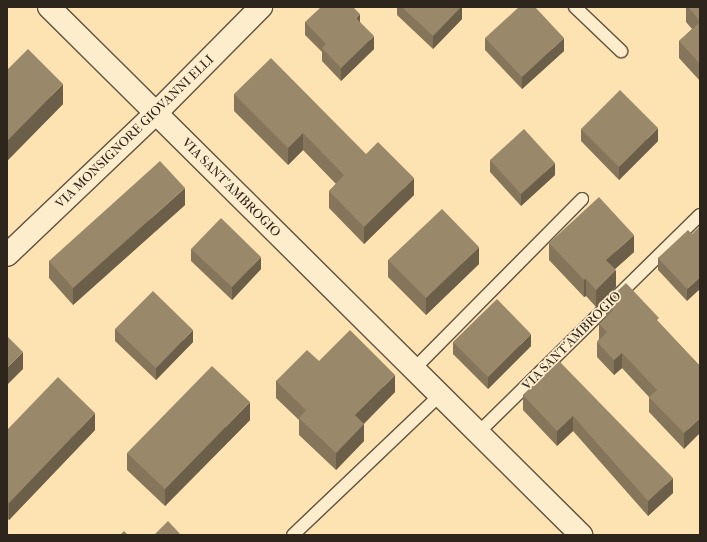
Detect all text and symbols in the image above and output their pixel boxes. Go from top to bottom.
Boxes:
street label: VIA MONSIGNORE GIOVANNI ELLI [53,52,217,212]
street label: VIA SANT'AMBROGIO [178,135,284,241]
street label: VIA SANT'AMBROGIO [519,288,625,394]

